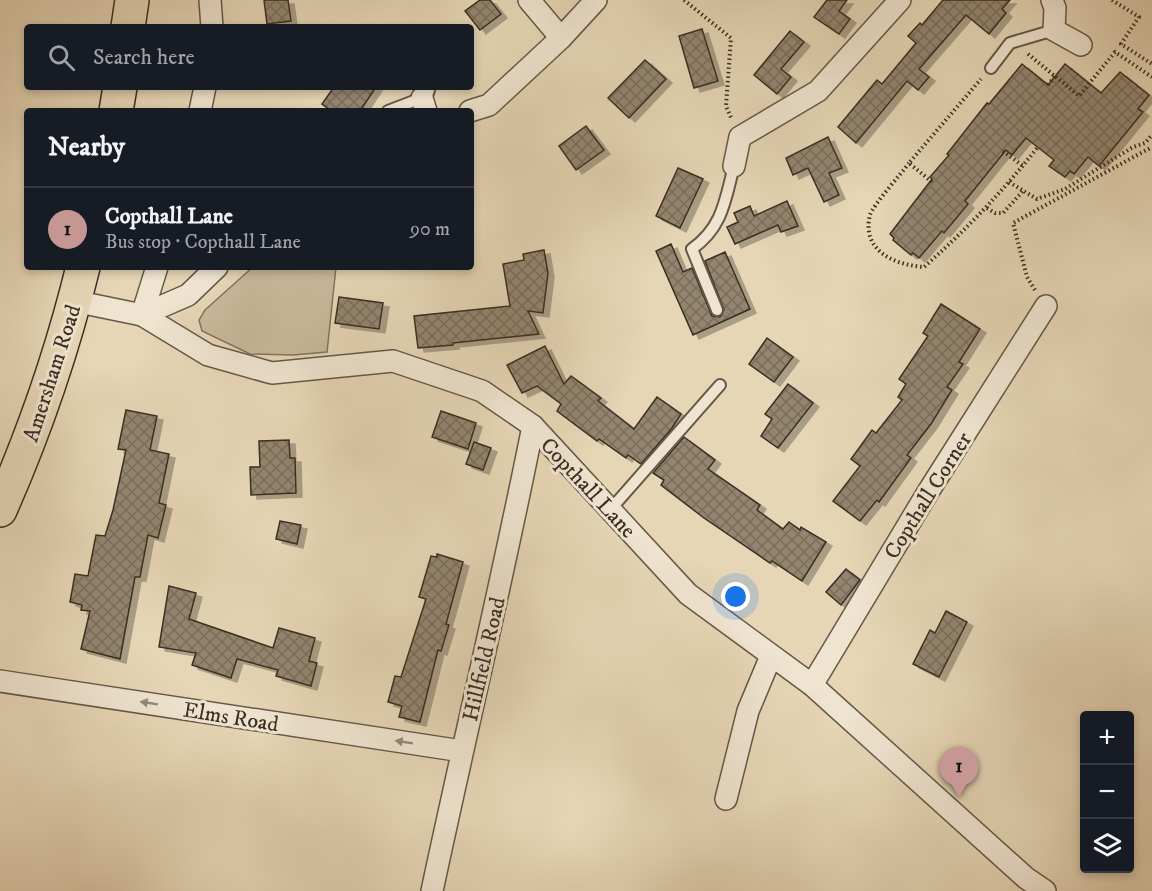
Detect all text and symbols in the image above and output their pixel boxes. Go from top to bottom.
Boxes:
search box [24,24,474,90]
icon: search [45,41,78,74]
text: Search here [93,44,195,71]
text: Nearby [48,131,125,164]
text: Copthall Lane [105,203,233,230]
text: 1 [64,217,71,242]
text: 90 m [410,217,450,242]
text: Bus stop · Copthall Lane [105,230,301,255]
street label: Amersham Road [18,301,87,446]
street label: Copthall Corner [879,427,978,564]
street label: Copthall Lane [534,432,641,544]
your location [721,582,750,611]
street label: Hillfield Road [457,595,512,724]
street label: Elms Road [181,697,280,738]
one-way arrow [139,699,158,708]
map controls [1080,711,1134,873]
button: + [1080,711,1134,765]
one-way arrow [394,737,413,746]
pin: 1 [940,748,978,797]
button: − [1080,765,1134,819]
button: layers [1080,819,1134,873]

